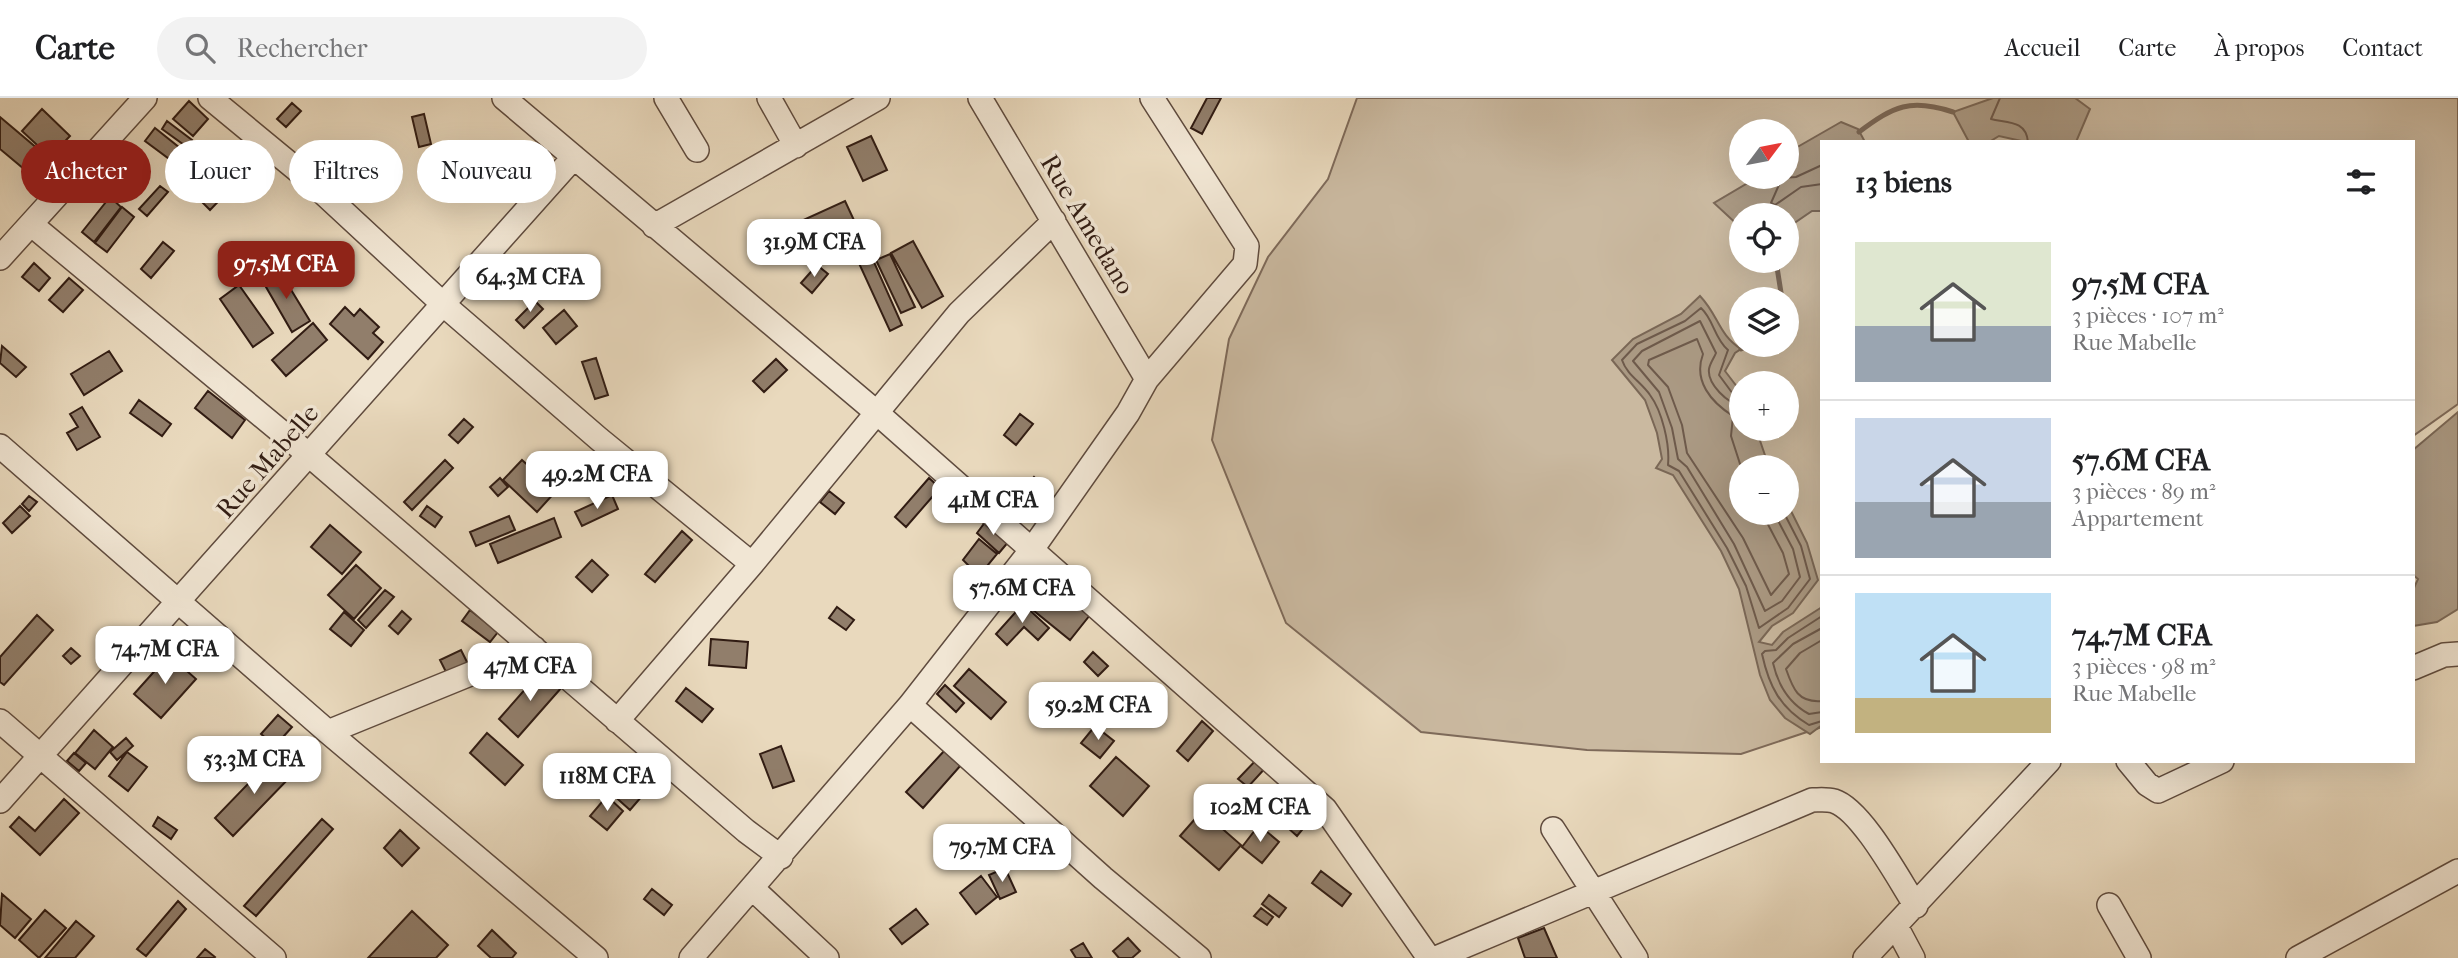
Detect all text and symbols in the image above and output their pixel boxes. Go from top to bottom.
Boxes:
search box [157,17,647,80]
text: Carte [35,29,115,68]
icon: search [181,29,219,67]
text: Rechercher [237,33,368,64]
text: Accueil [2005,34,2080,62]
text: Carte [2118,34,2176,62]
text: À propos [2214,34,2304,62]
text: Contact [2342,34,2423,62]
north arrow [1729,119,1799,189]
map controls [1729,119,1799,525]
chip: Acheter [21,140,151,203]
chip: Louer [165,140,275,203]
chip: Filtres [289,140,403,203]
chip: Nouveau [417,140,556,203]
street label: Rue Amedano [1034,149,1141,300]
icon: filters [2342,163,2380,201]
text: 13 biens [1855,165,1952,200]
button: locate [1729,203,1799,273]
pin: 31.9M CFA [734,220,894,279]
text: 31.9M CFA [763,228,865,255]
pin: 97.5M CFA [206,242,366,301]
text: 97.5M CFA [234,250,338,277]
pin: 64.3M CFA [450,254,610,314]
text: 64.3M CFA [476,263,584,290]
text: 97.5M CFA [2072,267,2208,302]
icon: home [1911,270,1995,354]
button: layers [1729,287,1799,357]
text: 3 pièces · 107 m² [2072,302,2224,329]
text: Rue Mabelle [2072,329,2196,356]
button: + [1729,371,1799,441]
street label: Rue Mabelle [210,398,325,525]
text: 57.6M CFA [2072,443,2210,478]
icon: home [1911,446,1995,530]
pin: 49.2M CFA [517,452,677,511]
button: − [1729,455,1799,525]
text: 49.2M CFA [542,460,652,487]
pin: 41M CFA [928,478,1058,537]
text: 3 pièces · 89 m² [2072,478,2215,505]
text: 41M CFA [948,486,1038,513]
text: Appartement [2072,505,2204,532]
pin: 57.6M CFA [942,566,1102,625]
text: 57.6M CFA [969,574,1075,601]
text: 74.7M CFA [2072,618,2212,653]
icon: home [1911,621,1995,705]
pin: 74.7M CFA [85,626,245,686]
text: 74.7M CFA [111,635,219,662]
pin: 47M CFA [465,644,595,703]
text: 47M CFA [484,652,576,679]
text: 3 pièces · 98 m² [2072,653,2215,680]
text: Rue Mabelle [2072,680,2196,707]
pin: 59.2M CFA [1018,682,1178,742]
text: 59.2M CFA [1045,691,1151,718]
pin: 53.3M CFA [174,736,334,796]
text: 53.3M CFA [203,745,305,772]
pin: 118M CFA [535,754,679,813]
text: 118M CFA [559,762,655,789]
pin: 102M CFA [1188,784,1332,844]
text: 102M CFA [1210,793,1310,820]
pin: 79.7M CFA [922,824,1082,884]
text: 79.7M CFA [949,833,1055,860]

